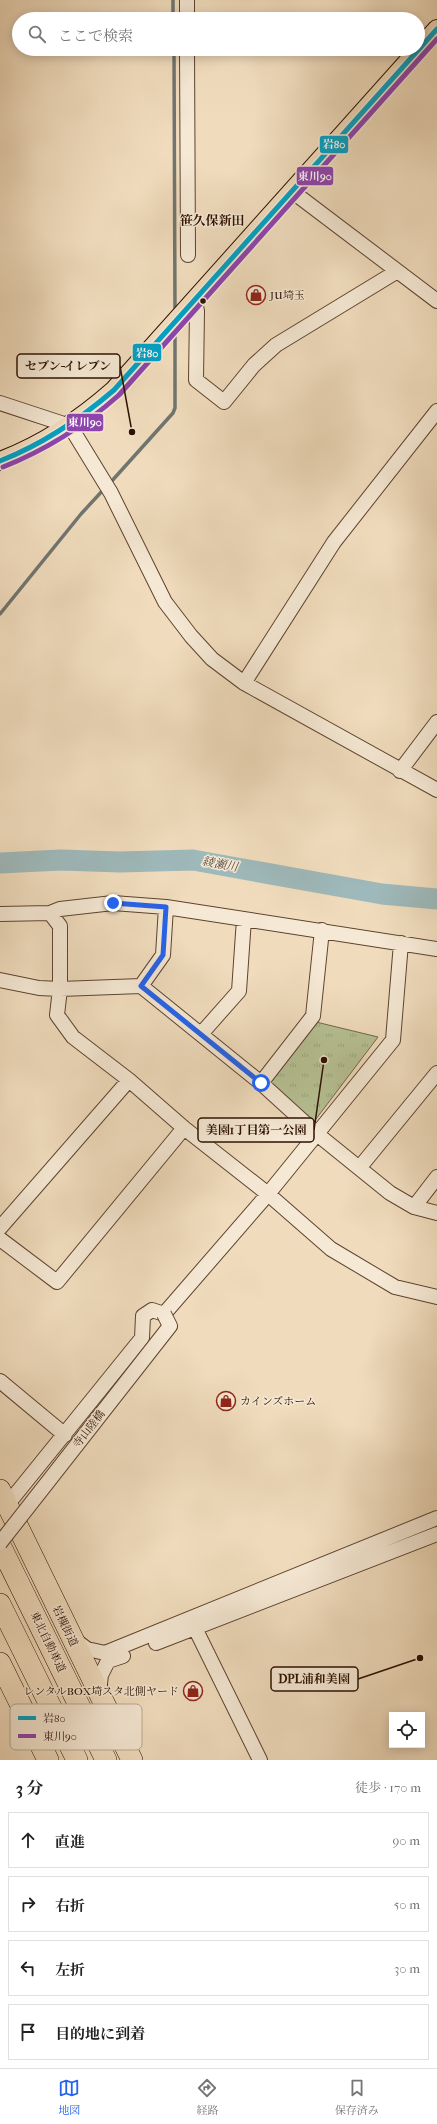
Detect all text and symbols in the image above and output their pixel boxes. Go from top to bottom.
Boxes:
search box [12,12,425,56]
icon: search [26,23,48,45]
text: ここで検索 [58,27,133,45]
line badge: 岩80 [319,135,349,154]
text: 岩80 [323,138,345,151]
line badge: 東川90 [296,166,334,186]
text: 東川90 [298,170,332,183]
district label: 笹久保新田 [179,213,245,228]
shop icon: JU埼玉 [245,284,267,306]
place label: JU埼玉 [269,289,305,302]
unlabelled marker [198,296,208,306]
line badge: 岩80 [132,343,162,362]
text: 岩80 [136,347,158,360]
callout: セブン-イレブン [17,354,120,378]
text: セブン-イレブン [25,359,111,373]
line badge: 東川90 [66,413,104,432]
text: 東川90 [68,416,102,429]
water label: 綾瀬川 [201,854,241,874]
route end [104,894,122,912]
route start [252,1074,270,1092]
callout: 美園1丁目第一公園 [198,1118,314,1142]
text: 美園1丁目第一公園 [206,1123,306,1137]
shop icon: カインズホーム [215,1390,237,1412]
place label: カインズホーム [240,1395,316,1408]
street label: 寺山陸橋 [70,1408,108,1450]
street label: 岩槻街道 [50,1603,80,1649]
street label: 東北自動車道 [28,1609,68,1675]
callout: DPL浦和美園 [271,1667,358,1691]
text: DPL浦和美園 [278,1672,350,1686]
shop icon: レンタルBOX埼スタ北側ヤード [182,1680,204,1702]
place label: レンタルBOX埼スタ北側ヤード [24,1685,179,1698]
legend [10,1704,142,1750]
text: 岩80 [43,1712,66,1725]
map controls [389,1712,425,1748]
button: locate [389,1712,425,1748]
text: 東川90 [43,1730,77,1743]
text: 3 分 [16,1778,44,1798]
text: 徒歩 · 170 m [355,1780,421,1795]
icon: ahead [17,1829,39,1851]
text: 直進 [55,1833,85,1851]
text: 90 m [392,1833,420,1848]
icon: right [17,1893,39,1915]
text: 右折 [55,1897,85,1915]
text: 50 m [394,1897,420,1912]
icon: left [17,1957,39,1979]
text: 左折 [55,1961,85,1979]
text: 30 m [394,1961,420,1976]
icon: arrive [17,2021,39,2043]
text: 目的地に到着 [55,2025,145,2043]
tab: 地図 [58,2077,80,2117]
tab: 経路 [196,2077,218,2117]
tab: 保存済み [335,2077,379,2117]

